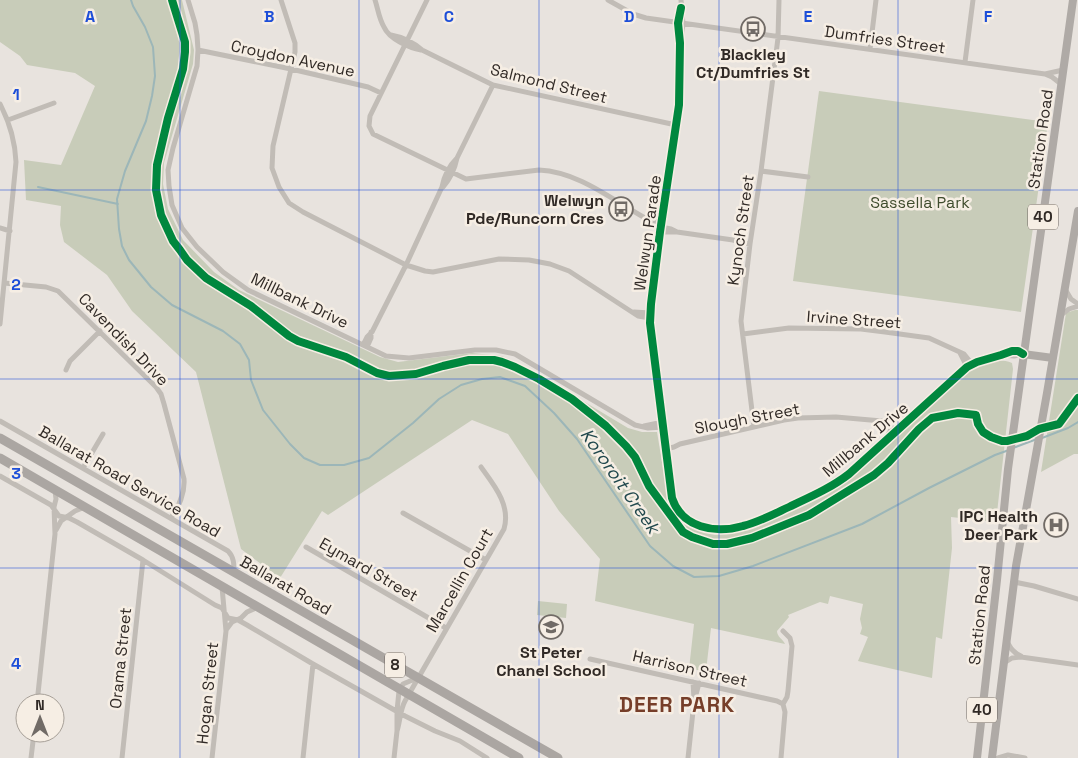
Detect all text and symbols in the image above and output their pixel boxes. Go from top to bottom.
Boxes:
text: A [85,6,95,27]
text: B [264,6,274,27]
text: C [444,6,454,27]
text: D [624,6,634,27]
text: E [804,6,813,27]
text: F [984,6,993,27]
bus stop icon: Blackley Ct/Dumfries St [740,16,766,42]
street label: Dumfries Street [823,21,947,58]
street label: Croydon Avenue [229,35,357,82]
place label: Blackley Ct/Dumfries St [696,44,810,83]
street label: Salmond Street [488,59,609,108]
text: 1 [12,84,20,105]
street label: Station Road [1023,88,1058,190]
street label: Kynoch Street [722,173,759,287]
street label: Welwyn Parade [629,174,666,292]
place label: Welwyn Pde/Runcorn Cres [466,190,604,229]
park label: Sassella Park [870,192,970,213]
bus stop icon: Welwyn Pde/Runcorn Cres [608,196,634,222]
road number: 40 [1028,204,1058,230]
street label: Millbank Drive [248,268,352,333]
text: 2 [11,274,21,295]
street label: Cavendish Drive [74,288,173,390]
street label: Irvine Street [806,306,902,333]
street label: Millbank Drive [818,397,913,481]
street label: Slough Street [693,398,801,439]
street label: Ballarat Road Service Road [35,421,224,542]
water label: Kororoit Creek [576,424,666,540]
text: 3 [11,463,21,484]
place label: IPC Health Deer Park [959,506,1038,545]
hospital icon: IPC Health Deer Park [1043,512,1069,538]
street label: Marcellin Court [421,524,498,636]
street label: Eymard Street [316,533,422,606]
street label: Ballarat Road [236,551,335,620]
street label: Station Road [964,564,995,666]
street label: Orama Street [105,606,136,710]
school or university icon: St Peter Chanel School [538,614,564,640]
street label: Hogan Street [192,641,223,745]
place label: St Peter Chanel School [496,642,606,681]
street label: Harrison Street [631,645,749,692]
road number: 8 [385,652,405,678]
text: 4 [11,653,21,674]
district label: DEER PARK [619,691,735,718]
north arrow [15,693,65,743]
text: N [35,696,45,714]
road number: 40 [967,698,997,722]

